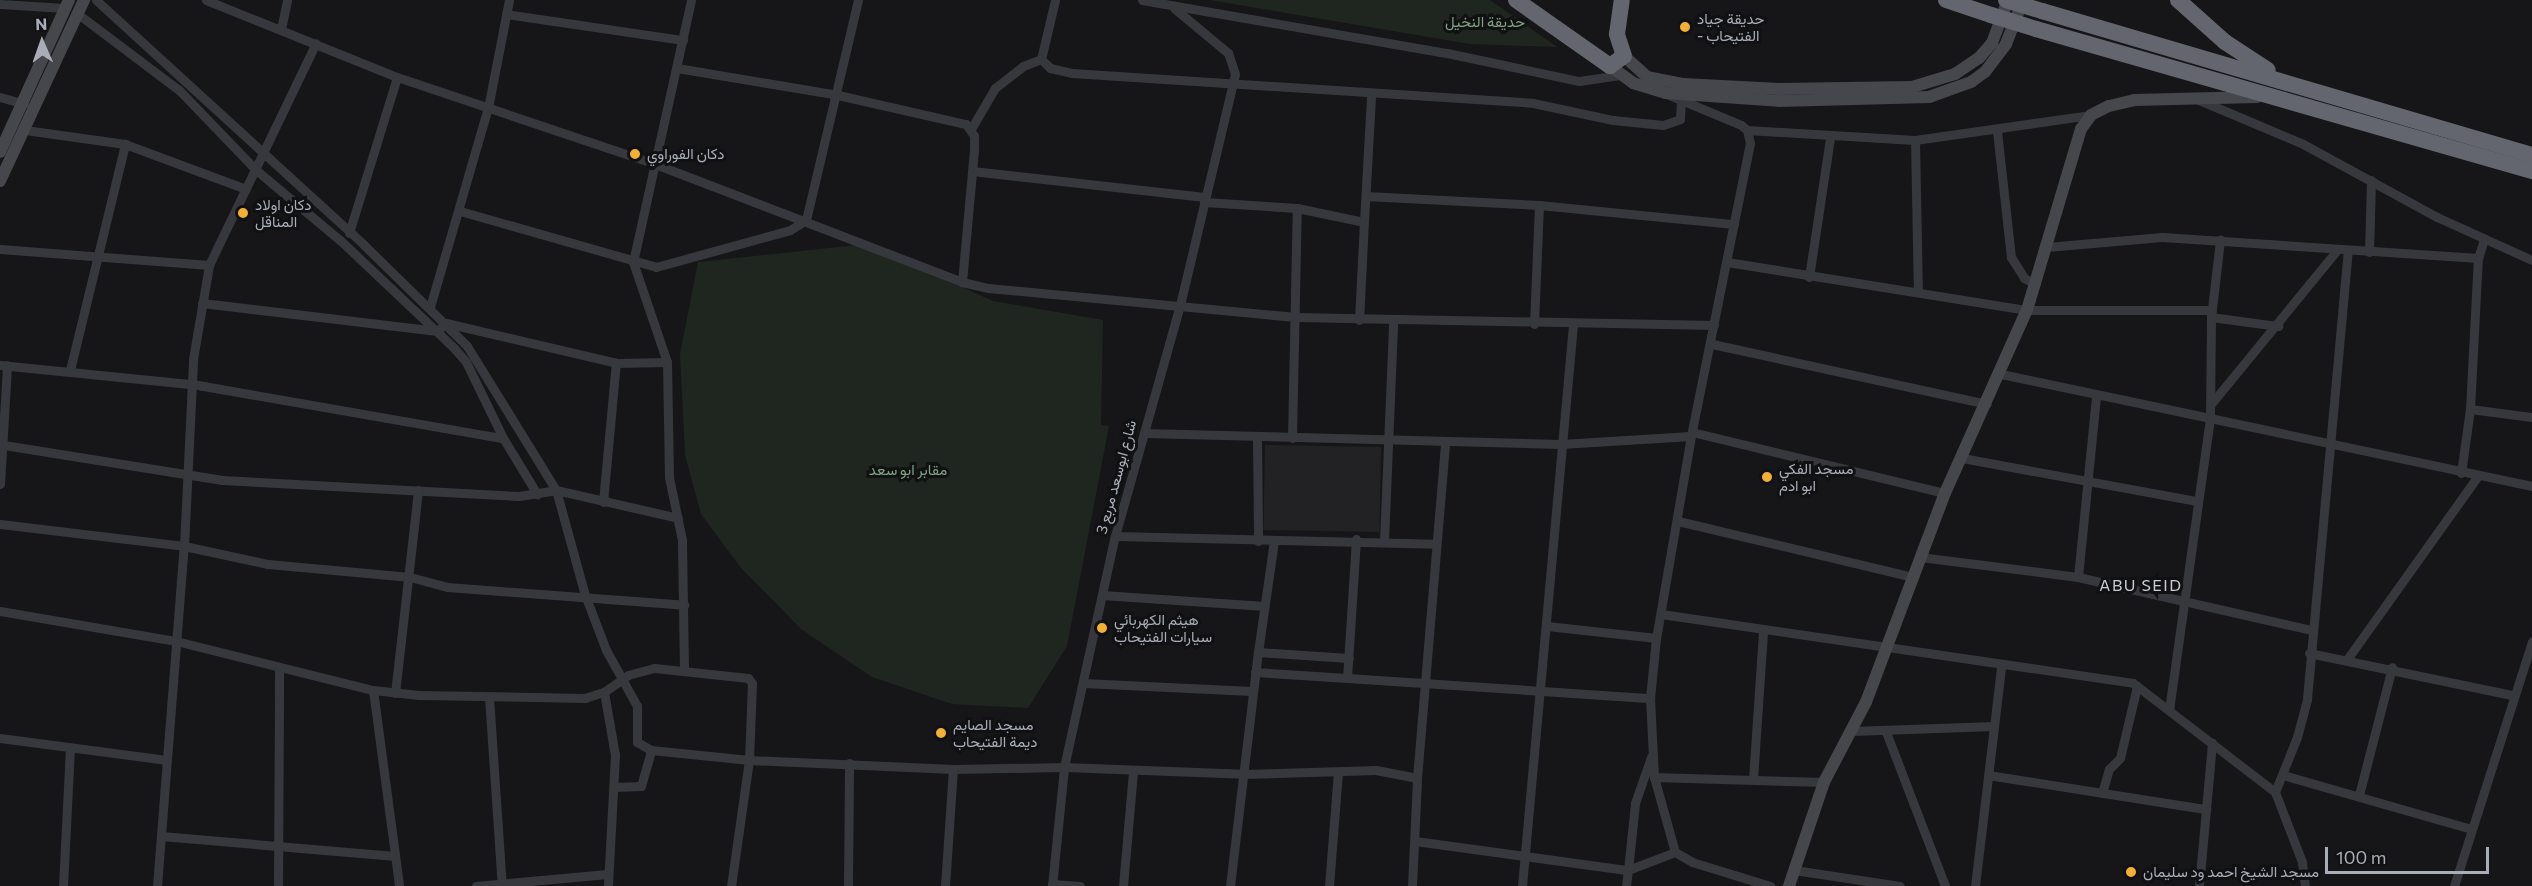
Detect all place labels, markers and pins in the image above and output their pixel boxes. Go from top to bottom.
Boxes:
place label: حديقة جياد - الفتيحاب [1697,9,1764,44]
marker: حديقة جياد - الفتيحاب [1678,20,1692,34]
place label: دكان الفوراوي [647,145,724,163]
marker: دكان الفوراوي [628,147,642,161]
place label: دكان اولاد المناقل [255,195,311,230]
marker: دكان اولاد المناقل [236,206,250,220]
place label: مسجد الفكي ابو ادم [1779,459,1853,494]
marker: مسجد الفكي ابو ادم [1760,470,1774,484]
place label: هيثم الكهربائي سيارات الفتيحاب [1114,610,1212,645]
marker: هيثم الكهربائي سيارات الفتيحاب [1095,621,1109,635]
place label: مسجد الصايم ديمة الفتيحاب [953,715,1037,750]
marker: مسجد الصايم ديمة الفتيحاب [934,726,948,740]
place label: مسجد الشيخ احمد ود سليمان [2143,863,2319,881]
marker: مسجد الشيخ احمد ود سليمان [2124,865,2138,879]

